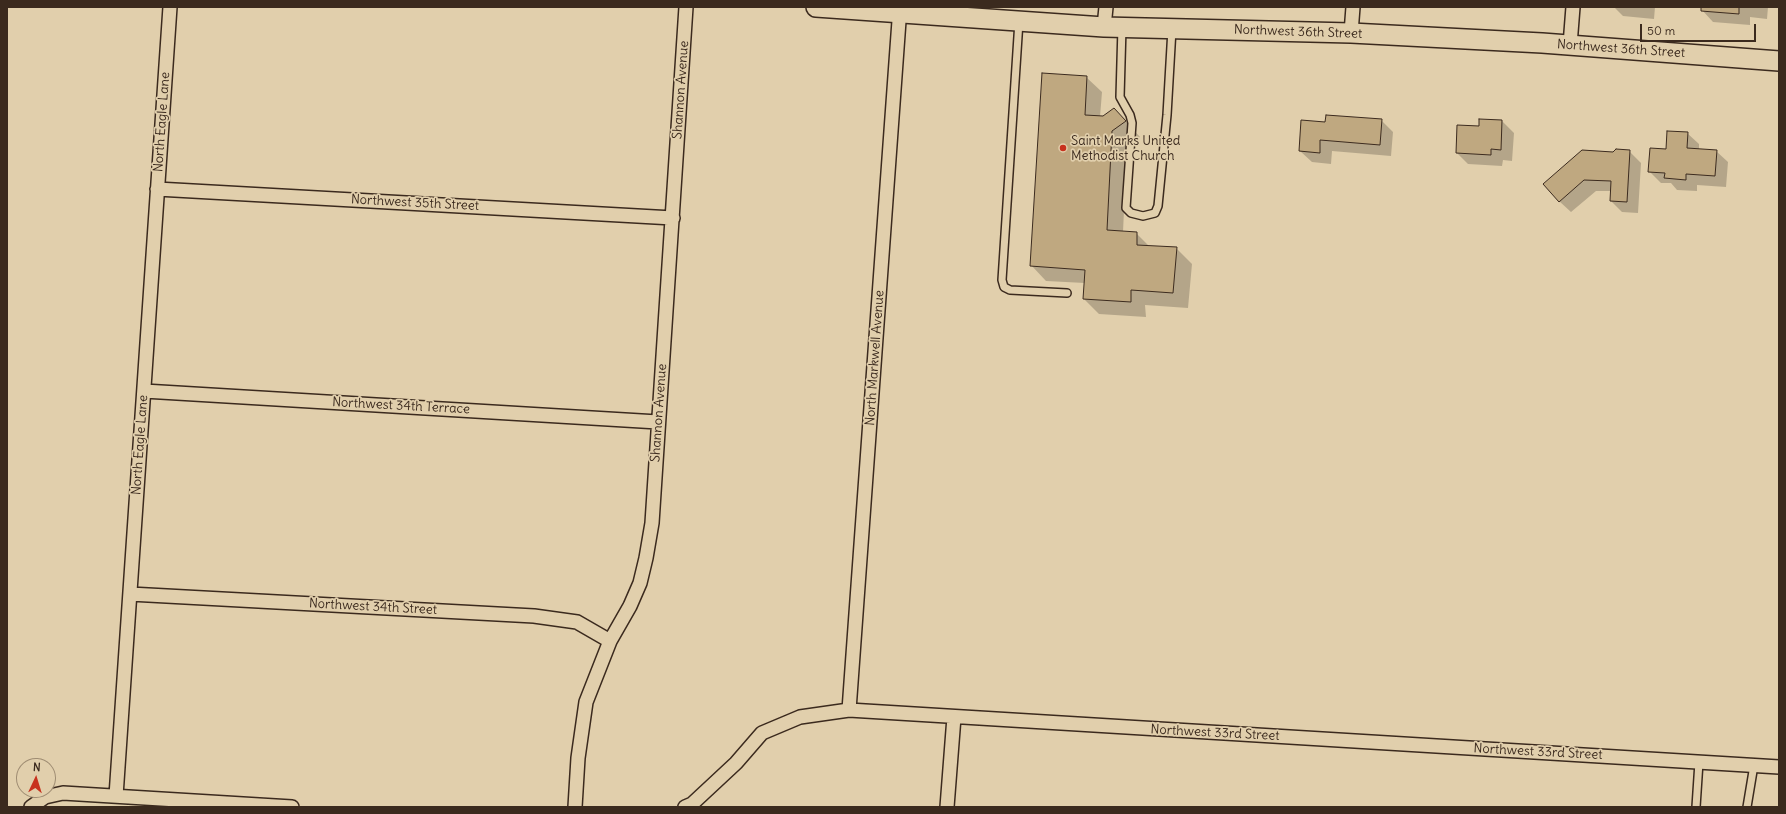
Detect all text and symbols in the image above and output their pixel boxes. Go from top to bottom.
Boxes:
scale bar [1642,16,1758,42]
street label: Northwest 36th Street [1234,22,1362,42]
text: 50 m [1647,23,1675,38]
street label: Northwest 36th Street [1556,37,1686,61]
street label: Shannon Avenue [670,40,692,140]
street label: North Eagle Lane [151,71,173,173]
place label: Saint Marks United Methodist Church [1071,133,1180,164]
marker: Saint Marks United Methodist Church [1058,143,1068,153]
street label: Northwest 35th Street [350,192,480,214]
street label: North Markwell Avenue [862,290,888,426]
street label: Shannon Avenue [648,363,670,463]
street label: North Eagle Lane [129,394,151,496]
street label: Northwest 34th Terrace [332,395,470,417]
street label: Northwest 34th Street [308,596,438,618]
street label: Northwest 33rd Street [1150,722,1280,744]
street label: Northwest 33rd Street [1473,741,1603,763]
north arrow [16,758,56,798]
text: N [32,760,41,774]

